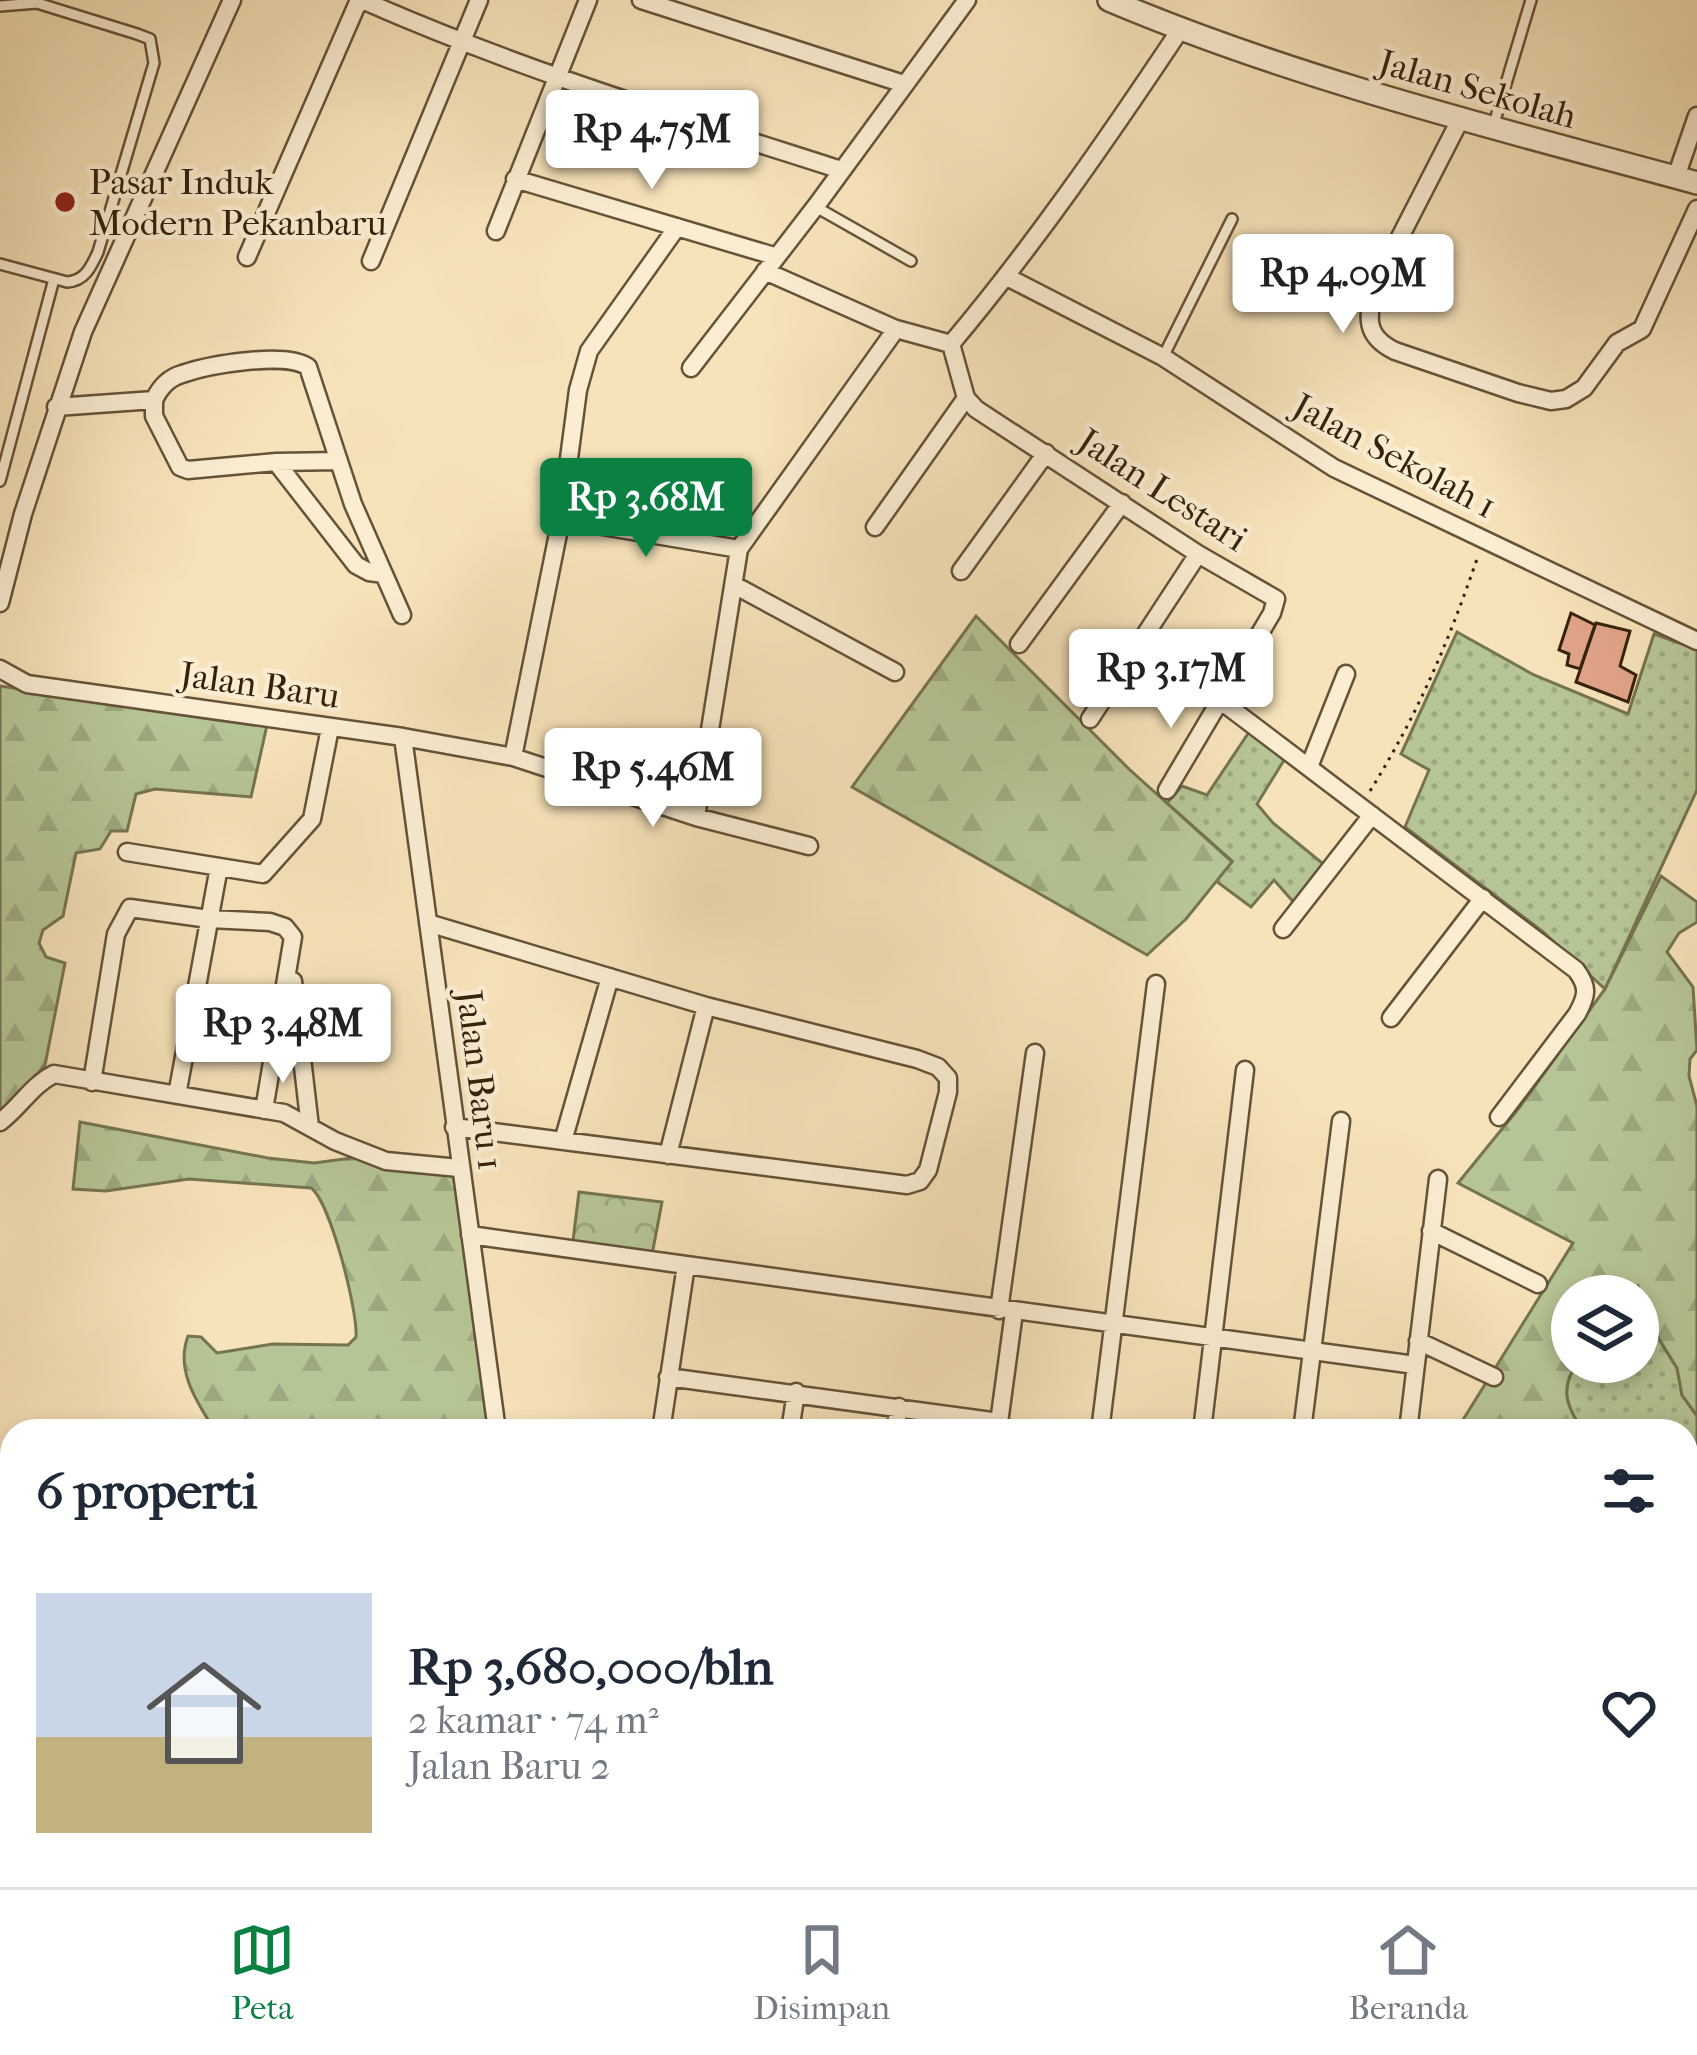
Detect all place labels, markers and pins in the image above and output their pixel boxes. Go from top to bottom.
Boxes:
pin: Rp 4.75M [528,90,776,192]
place label: Pasar Induk Modern Pekanbaru [89,161,387,244]
marker: Pasar Induk Modern Pekanbaru [52,189,78,215]
pin: Rp 4.09M [1219,234,1467,336]
pin: Rp 3.68M [522,458,770,560]
pin: Rp 3.17M [1047,629,1295,731]
pin: Rp 5.46M [529,728,777,830]
pin: Rp 3.48M [159,984,407,1086]

